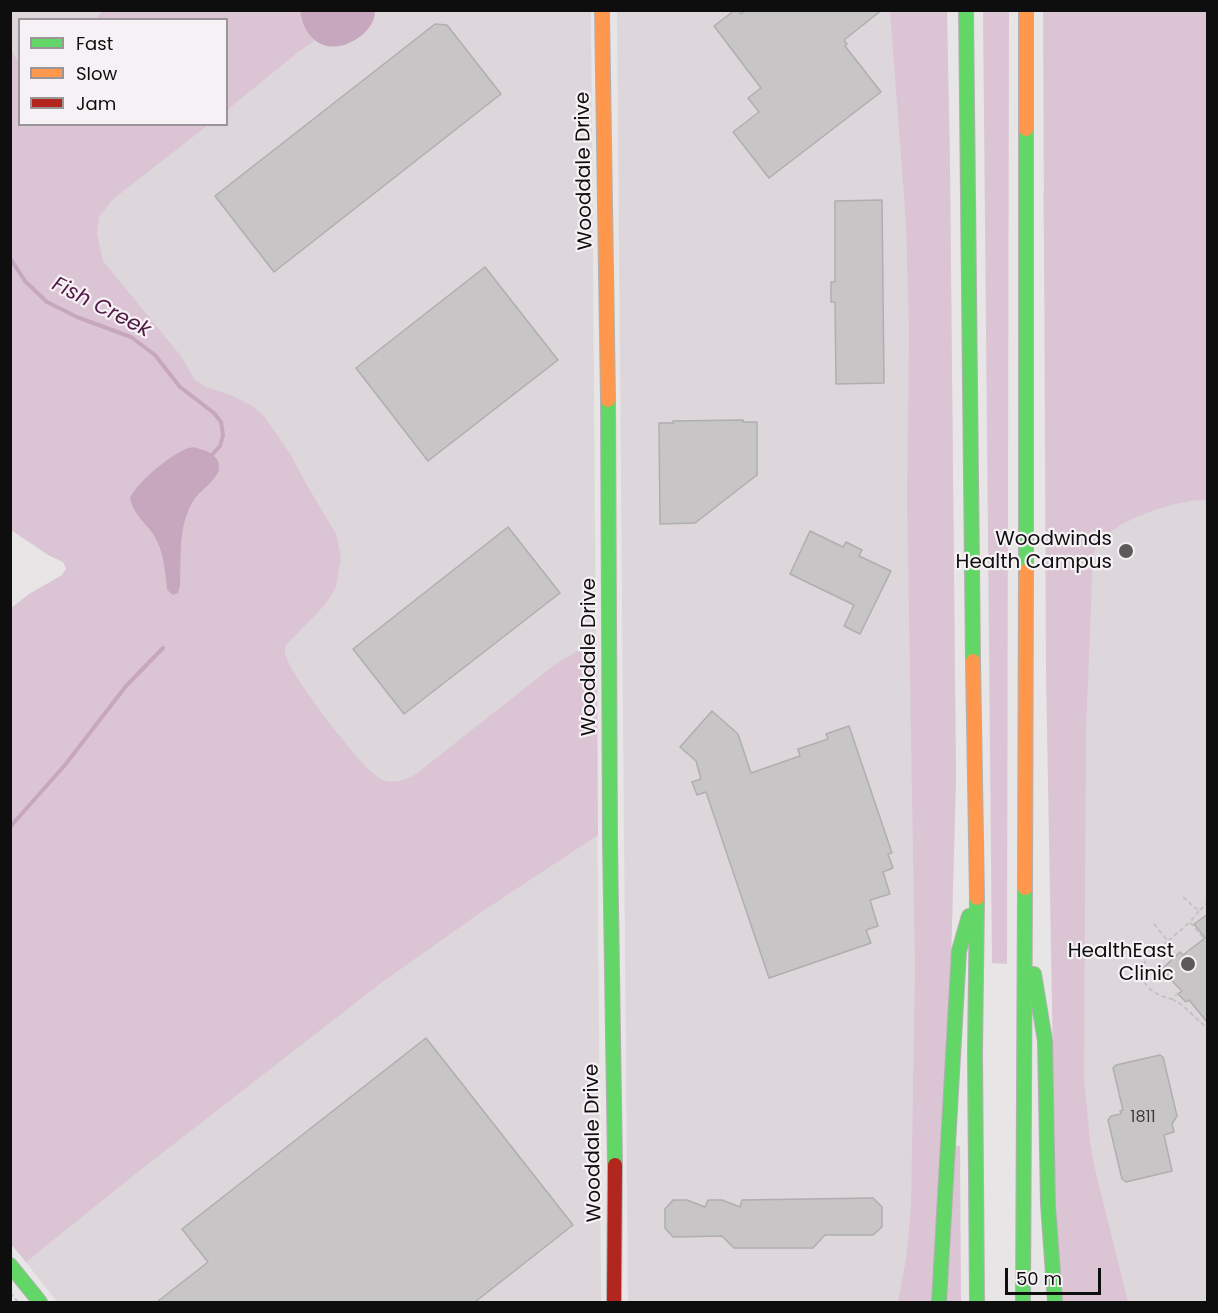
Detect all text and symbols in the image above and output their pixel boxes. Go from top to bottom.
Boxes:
legend [18,18,228,126]
text: Fast [76,31,113,56]
text: Slow [76,61,117,86]
text: Jam [76,91,116,116]
street label: Wooddale Drive [572,92,598,250]
water label: Fish Creek [47,272,155,344]
place label: Woodwinds Health Campus [956,528,1112,575]
marker: Woodwinds Health Campus [1117,542,1135,560]
street label: Wooddale Drive [578,578,602,736]
place label: HealthEast Clinic [1068,940,1174,987]
marker: HealthEast Clinic [1179,955,1197,973]
street label: Wooddale Drive [581,1064,607,1222]
house number: 1811 [1130,1108,1156,1128]
scale bar [1008,1256,1104,1294]
text: 50 m [1016,1266,1062,1291]

